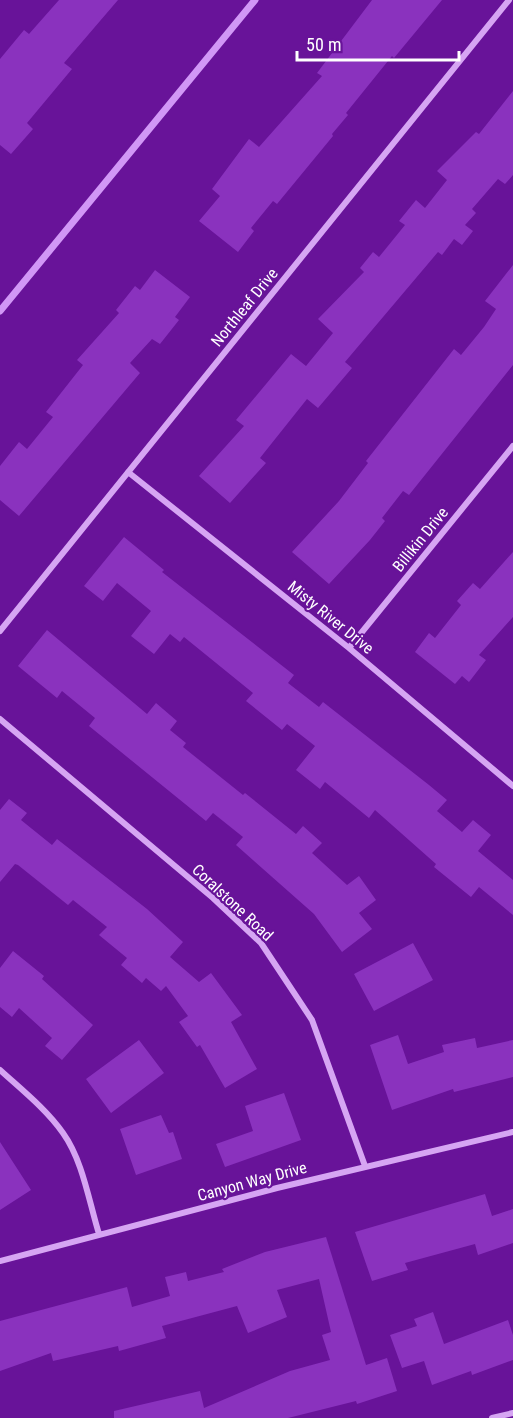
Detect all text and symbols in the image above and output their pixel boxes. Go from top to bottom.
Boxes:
scale bar [297,24,459,62]
text: 50 m [306,34,341,55]
street label: Northleaf Drive [207,264,282,350]
street label: Billikin Drive [389,503,452,575]
street label: Misty River Drive [284,577,377,658]
street label: Coralstone Road [188,860,277,945]
street label: Canyon Way Drive [195,1158,309,1205]

